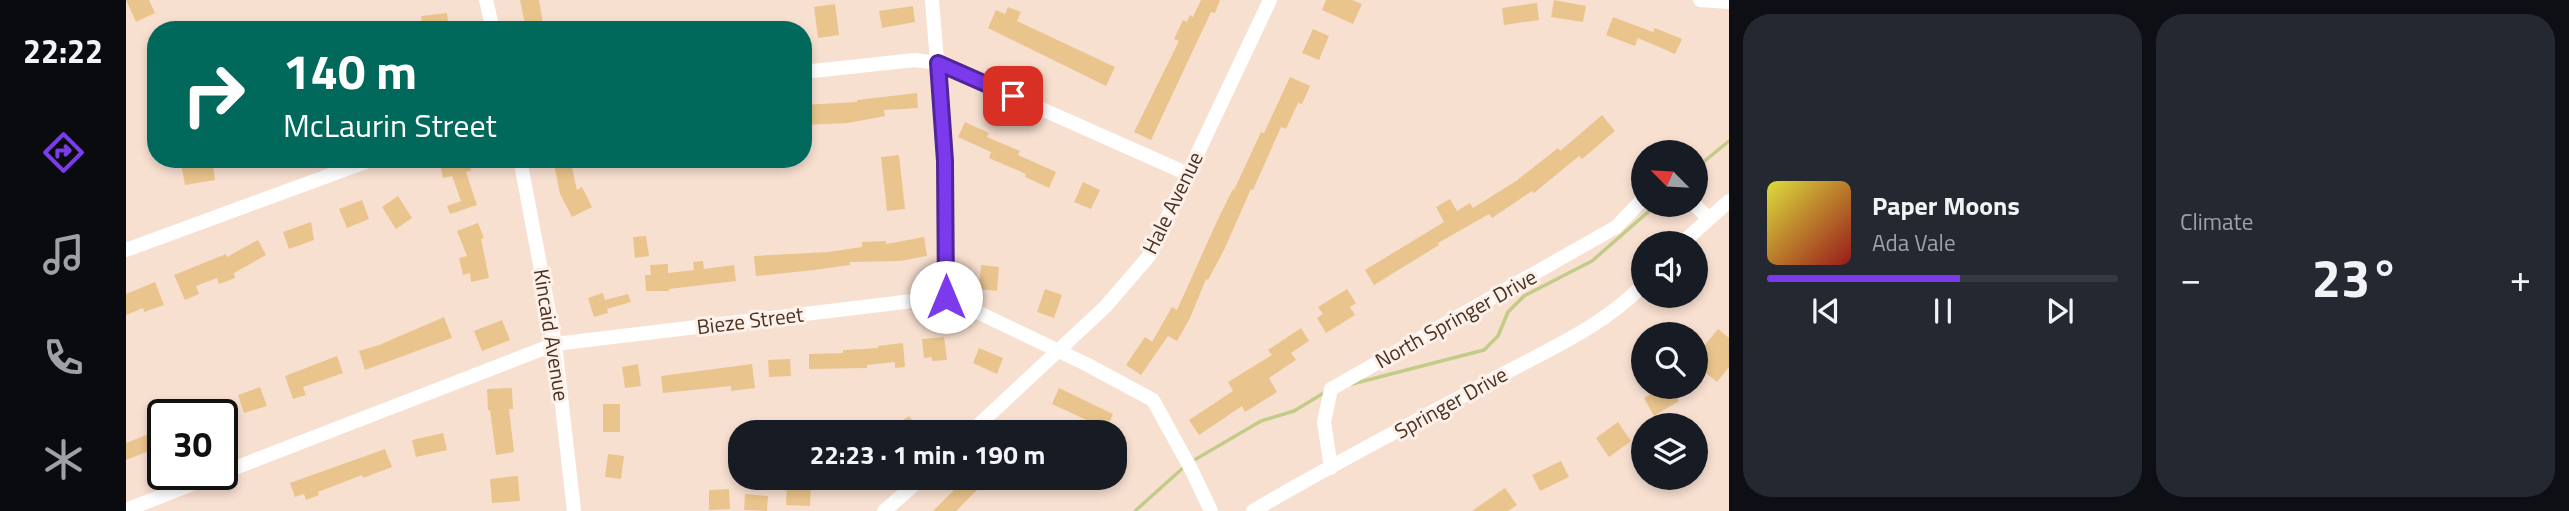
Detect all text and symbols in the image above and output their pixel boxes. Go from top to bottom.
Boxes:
text: 22:22 [23,27,103,75]
text: 140 m [283,33,417,108]
icon: right [168,49,259,140]
pin [983,66,1043,126]
icon: arrive [994,77,1032,115]
text: McLaurin Street [283,101,497,149]
icon: directions [39,128,88,177]
north arrow [1631,140,1708,217]
map controls [1631,140,1708,490]
street label: Hale Avenue [1134,146,1211,259]
text: Paper Moons [1872,186,2020,225]
text: Climate [2180,204,2253,239]
text: Ada Vale [1872,225,1956,260]
icon: music [39,230,88,279]
button: sound [1631,231,1708,308]
text: 23° [2312,238,2399,317]
text: − [2180,249,2201,307]
text: + [2510,249,2531,307]
position arrow [909,260,983,334]
street label: North Springer Drive [1369,260,1542,376]
street label: Kincaid Avenue [526,266,578,403]
icon: previous [1807,292,1845,330]
icon: pause [1924,292,1962,330]
icon: next [2041,292,2079,330]
street label: Bieze Street [695,298,806,342]
button: search [1631,322,1708,399]
icon: phone [39,333,88,382]
street label: Springer Drive [1388,358,1513,446]
speed limit sign: 30 [147,399,238,490]
button: layers [1631,413,1708,490]
icon: climate [39,435,88,484]
text: 22:23 · 1 min · 190 m [810,435,1045,474]

